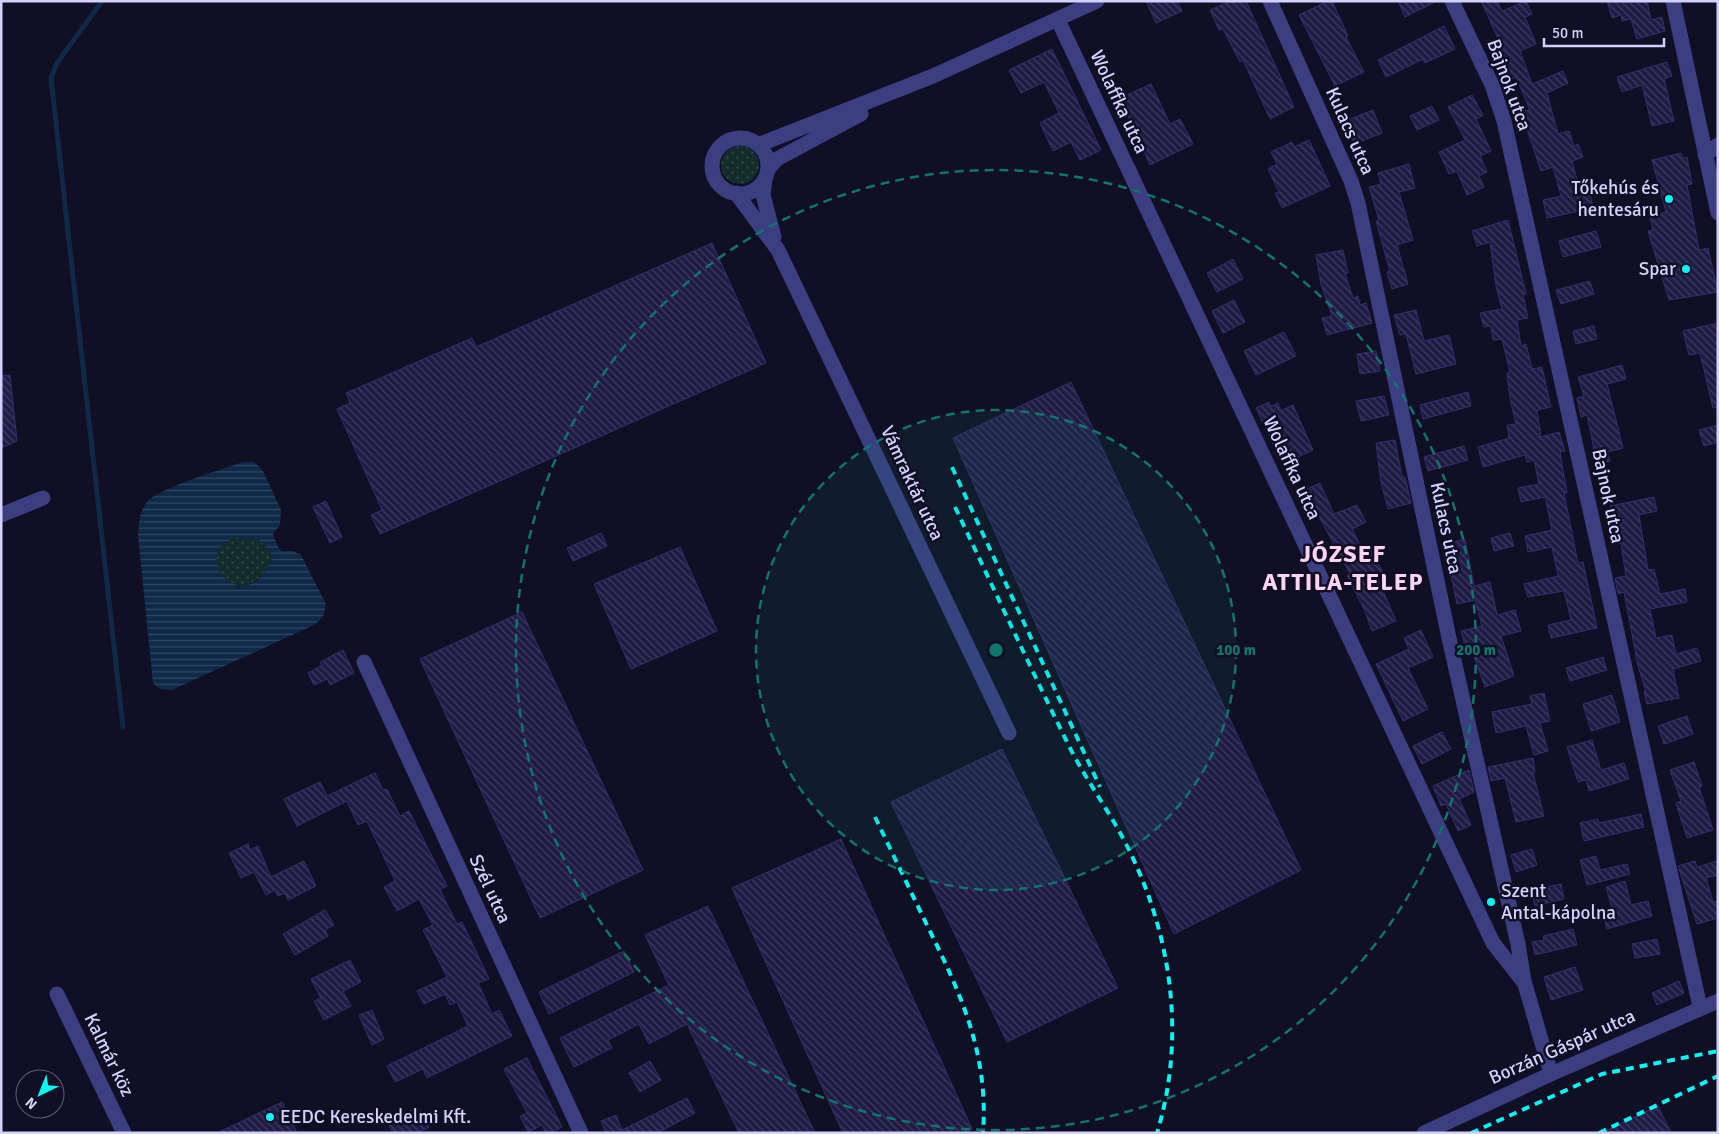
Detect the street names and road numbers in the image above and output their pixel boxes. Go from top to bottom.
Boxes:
street label: Bajnok utca [1481,36,1537,134]
street label: Wolaffka utca [1085,46,1153,158]
street label: Kulacs utca [1320,83,1380,179]
street label: Wolaffka utca [1258,412,1326,524]
street label: Vámraktár utca [875,422,949,544]
street label: Bajnok utca [1586,447,1630,545]
street label: Kulacs utca [1425,480,1467,576]
street label: Szél utca [464,851,516,927]
street label: Borzán Gáspár utca [1485,1004,1639,1090]
street label: Kalmár köz [79,1009,139,1101]

